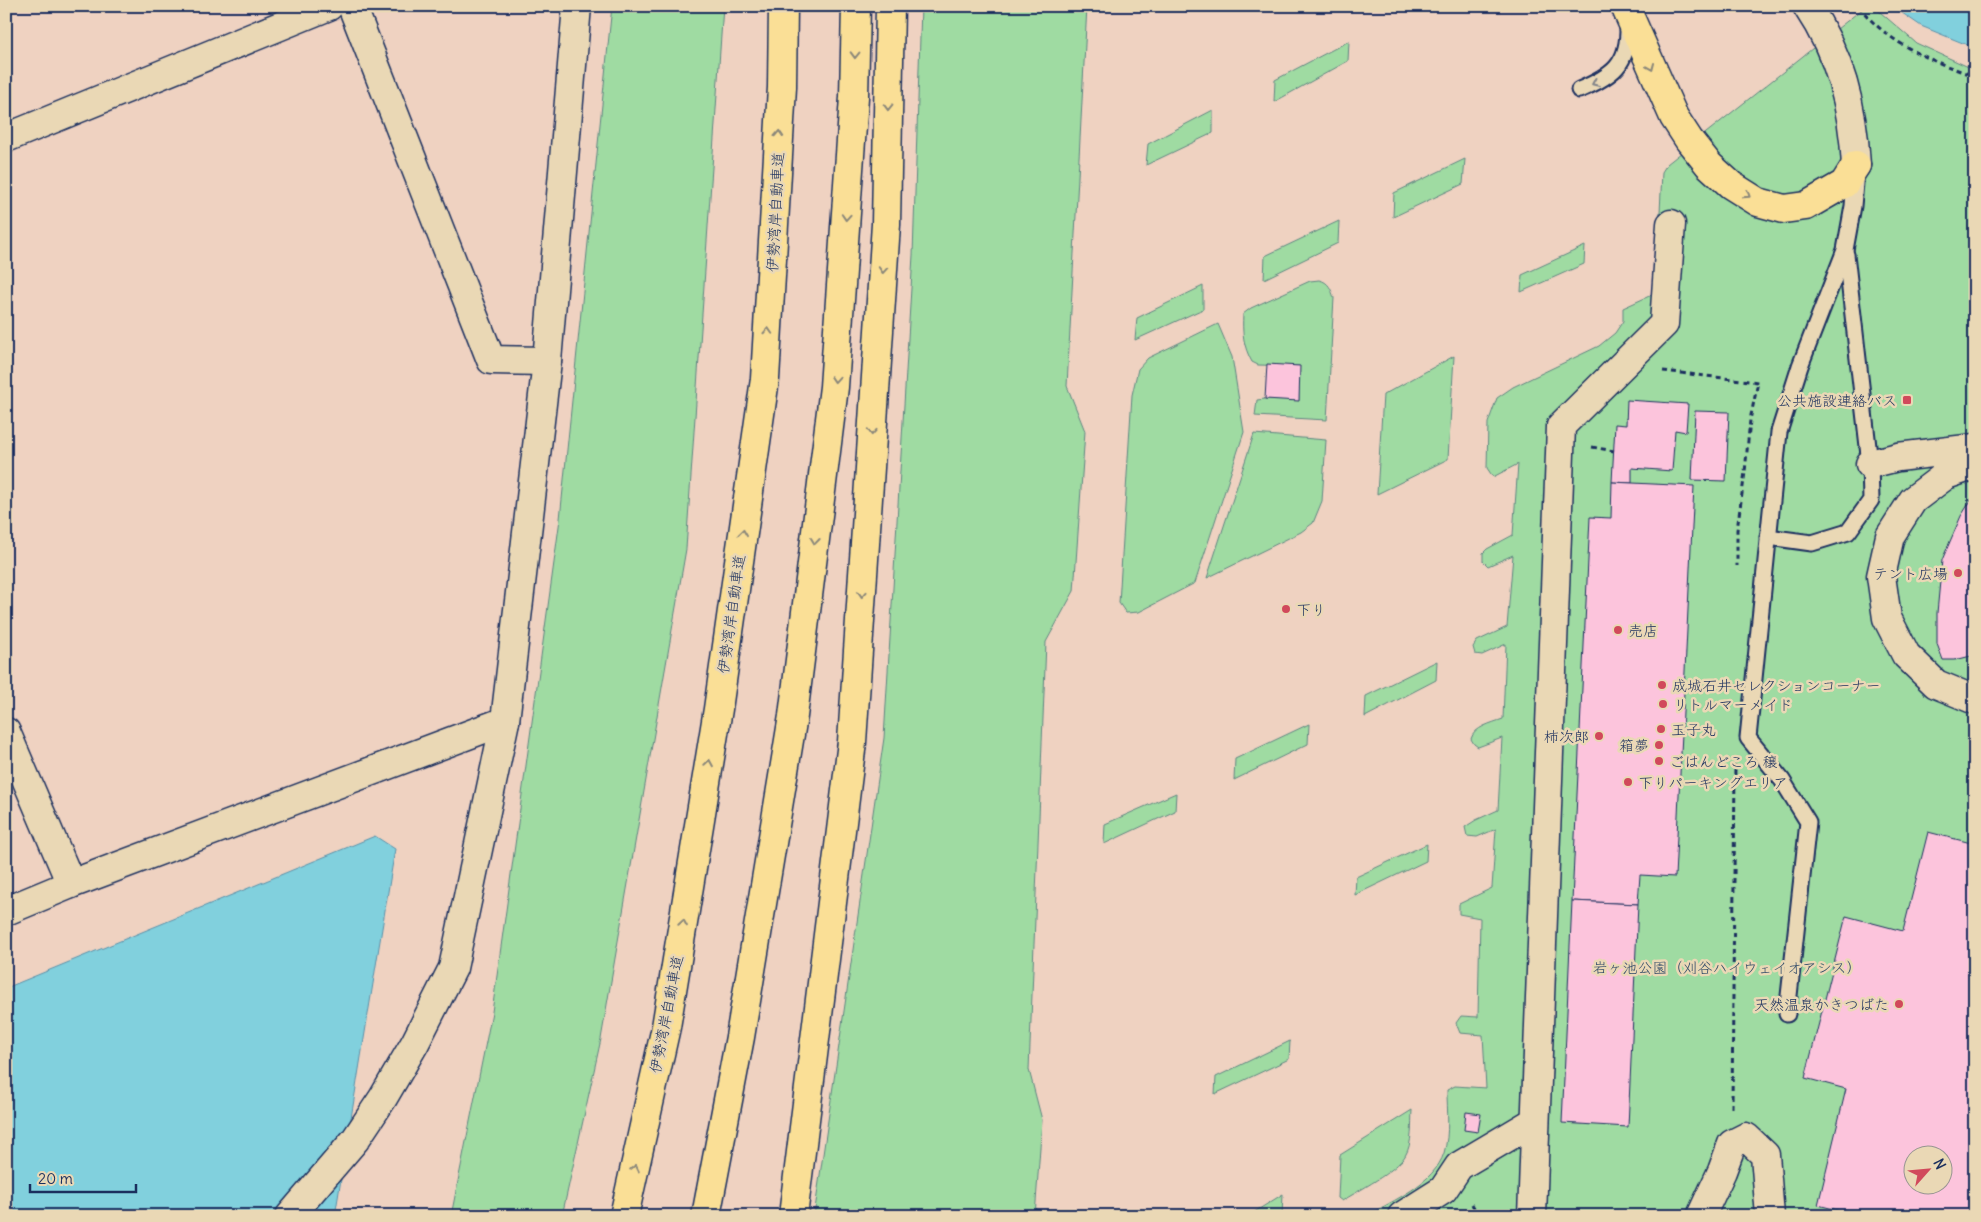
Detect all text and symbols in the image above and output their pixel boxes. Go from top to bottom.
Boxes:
one-way arrow [850,52,860,59]
one-way arrow [1645,62,1656,71]
one-way arrow [1591,77,1600,88]
one-way arrow [883,104,893,112]
one-way arrow [774,129,785,137]
street label: 伊勢湾岸自動車道 [762,152,788,272]
one-way arrow [1741,189,1750,198]
one-way arrow [841,213,852,221]
one-way arrow [877,266,888,274]
one-way arrow [762,326,773,334]
one-way arrow [830,376,841,384]
place label: 公共施設連絡バス [1777,391,1897,410]
marker: 公共施設連絡バス [1901,394,1913,406]
one-way arrow [867,428,878,436]
one-way arrow [737,528,748,536]
one-way arrow [810,537,821,545]
street label: 伊勢湾岸自動車道 [713,553,749,675]
place label: テント広場 [1873,564,1948,583]
marker: テント広場 [1952,567,1964,579]
one-way arrow [856,590,867,598]
place label: 下り [1296,600,1326,619]
marker: 下り [1280,603,1292,615]
place label: 売店 [1628,621,1658,640]
marker: 売店 [1612,624,1624,636]
place label: 成城石井セレクションコーナー [1672,676,1881,695]
marker: 成城石井セレクションコーナー [1656,679,1668,691]
place label: リトルマーメイド [1673,695,1793,714]
marker: リトルマーメイド [1657,698,1669,710]
place label: 玉子丸 [1671,720,1716,739]
marker: 玉子丸 [1655,723,1667,735]
place label: 柿次郎 [1544,727,1589,746]
marker: 柿次郎 [1593,730,1605,742]
place label: 箱夢 [1619,736,1649,755]
marker: 箱夢 [1653,739,1665,751]
place label: ごはんどころ 穣 [1669,752,1778,771]
marker: ごはんどころ 穣 [1653,755,1665,767]
one-way arrow [704,758,714,767]
place label: 下りパーキングエリア [1638,773,1788,792]
marker: 下りパーキングエリア [1622,776,1634,788]
one-way arrow [677,919,688,927]
street label: 伊勢湾岸自動車道 [645,953,687,1075]
park label: 岩ヶ池公園（刈谷ハイウェイオアシス） [1592,958,1862,977]
place label: 天然温泉かきつばた [1754,995,1889,1014]
marker: 天然温泉かきつばた [1893,998,1905,1010]
north arrow [1904,1144,1954,1194]
text: N [1929,1156,1950,1172]
scale bar [30,1162,136,1194]
one-way arrow [629,1164,640,1173]
text: 20 m [38,1169,73,1188]

